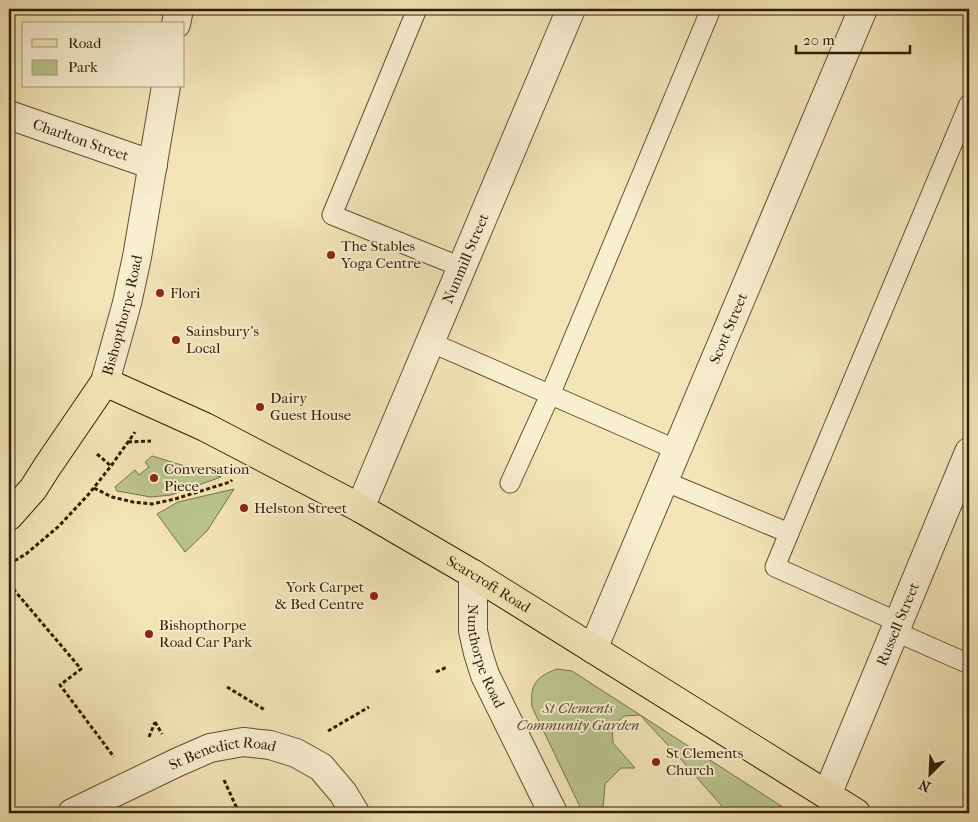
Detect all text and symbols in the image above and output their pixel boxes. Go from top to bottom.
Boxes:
legend [22,22,185,88]
scale bar [796,22,909,54]
text: 20 m [803,31,835,49]
text: Road [68,34,102,52]
text: Park [68,58,98,76]
street label: Charlton Street [30,115,132,165]
street label: Nunmill Street [438,210,493,306]
place label: The Stables Yoga Centre [340,237,421,272]
marker: The Stables Yoga Centre [325,249,337,261]
street label: Bishopthorpe Road [98,252,146,378]
place label: Flori [170,284,201,302]
marker: Flori [154,287,166,299]
street label: Scott Street [705,290,751,367]
place label: Sainsbury's Local [186,322,259,357]
marker: Sainsbury's Local [170,334,182,346]
place label: Dairy Guest House [270,389,352,424]
marker: Dairy Guest House [254,401,266,413]
place label: Conversation Piece [164,460,250,495]
marker: Conversation Piece [148,472,160,484]
place label: Helston Street [254,499,348,517]
marker: Helston Street [238,502,250,514]
street label: Scarcroft Road [443,552,534,617]
place label: York Carpet & Bed Centre [275,578,365,613]
street label: Russell Street [872,579,923,669]
marker: York Carpet & Bed Centre [368,590,380,602]
street label: Nunthorpe Road [464,604,509,712]
place label: Bishopthorpe Road Car Park [159,616,252,651]
marker: Bishopthorpe Road Car Park [143,628,155,640]
park label: St Clements Community Garden [516,699,640,734]
street label: St Benedict Road [166,733,279,774]
place label: St Clements Church [666,744,744,779]
north arrow [906,750,956,800]
marker: St Clements Church [650,756,662,768]
text: N [916,775,933,795]

